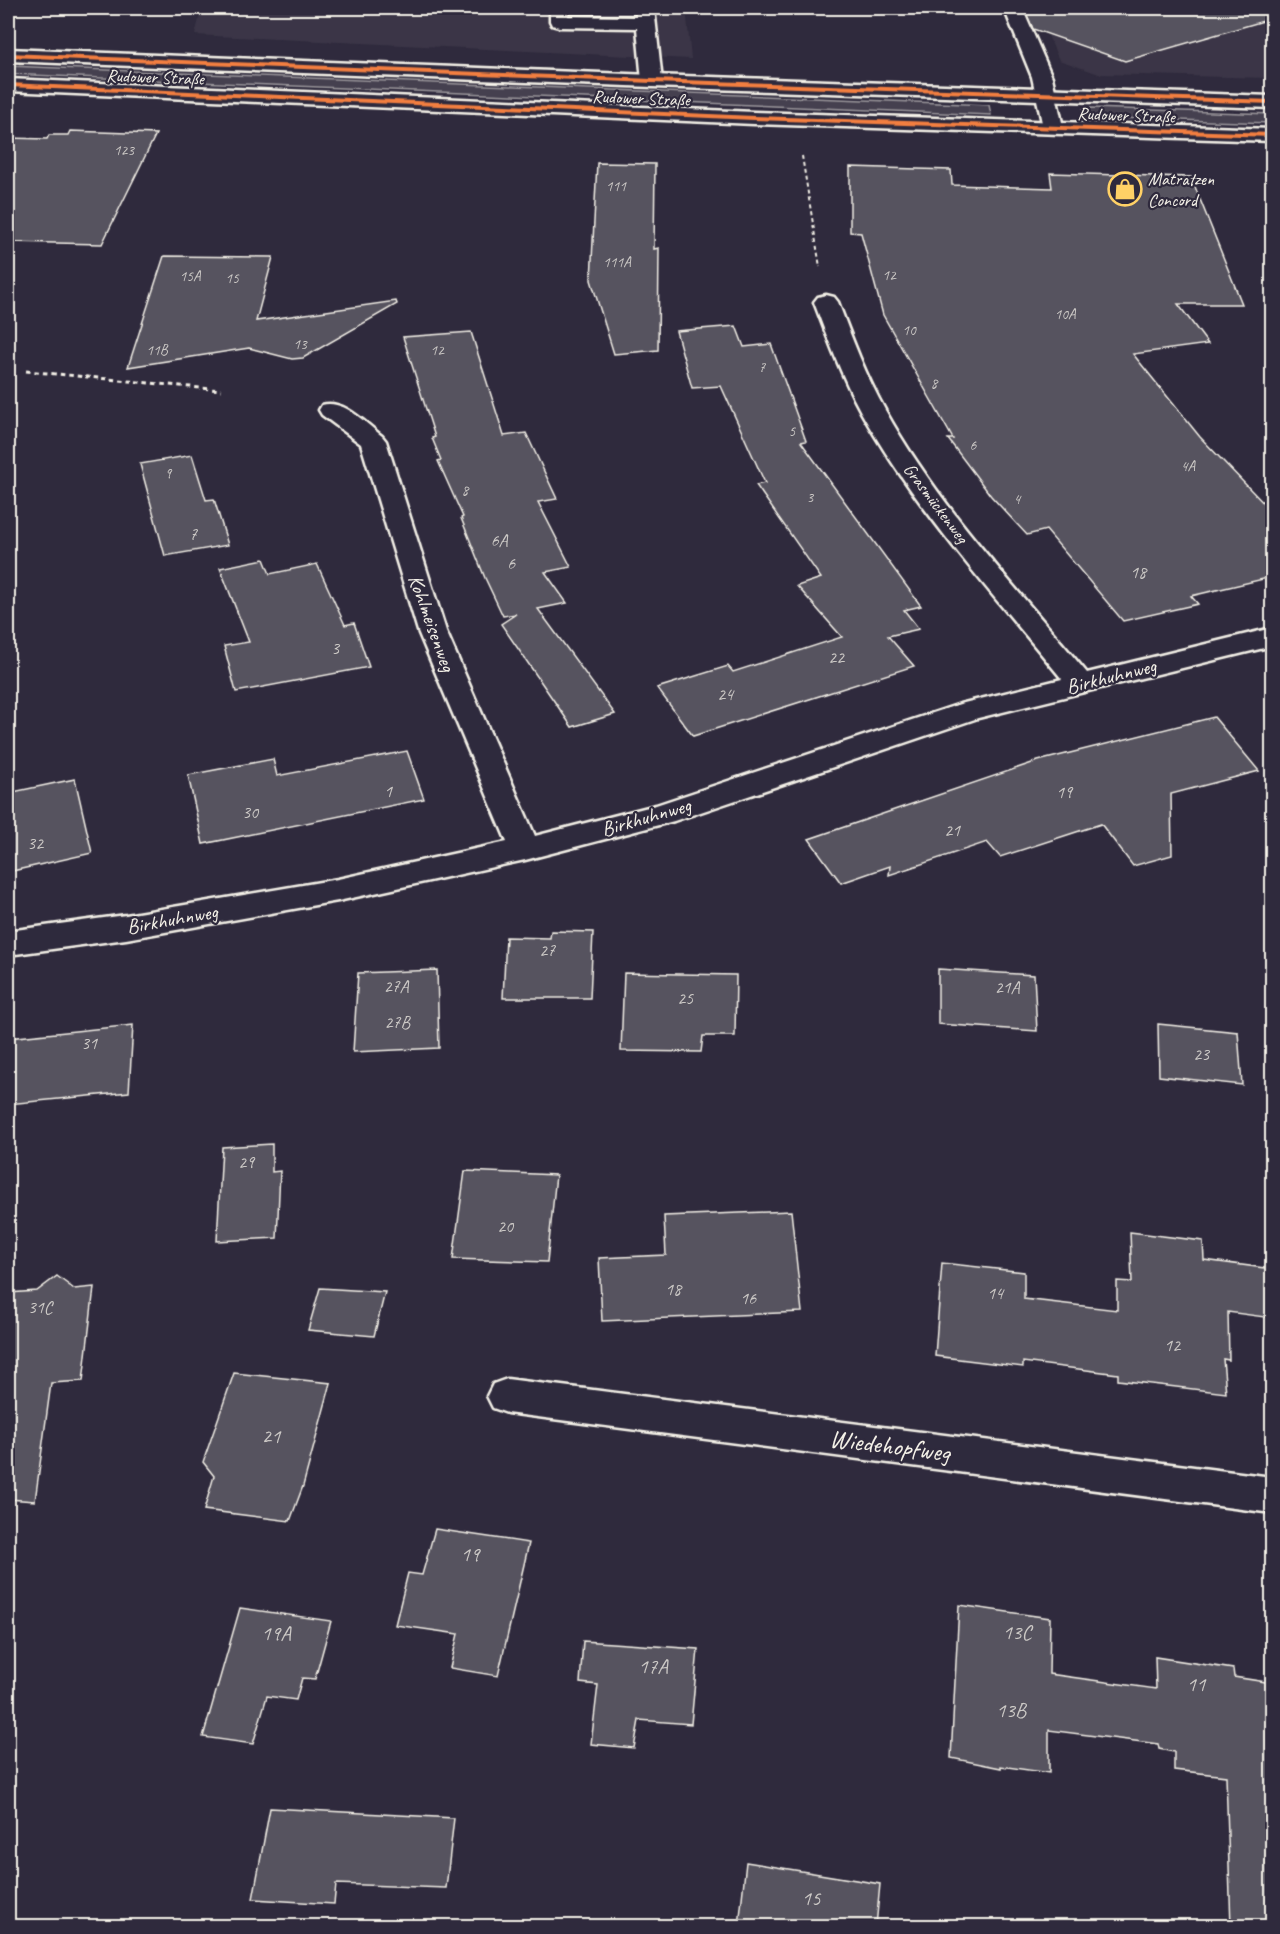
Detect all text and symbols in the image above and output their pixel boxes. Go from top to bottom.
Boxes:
street label: Rudower Straße [106,64,205,90]
street label: Rudower Straße [592,85,691,111]
street label: Rudower Straße [1077,102,1176,128]
house number: 123 [114,141,135,160]
place label: Matratzen Concord [1148,168,1215,211]
shop icon: Matratzen Concord [1107,171,1143,207]
house number: 111 [606,177,627,196]
house number: 111A [603,253,632,272]
house number: 12 [882,266,897,285]
house number: 15A [179,267,202,286]
house number: 15 [225,269,240,288]
house number: 10A [1054,305,1077,324]
house number: 10 [902,321,917,340]
house number: 13 [293,335,308,354]
house number: 11B [146,341,169,360]
house number: 12 [430,341,445,360]
house number: 7 [759,358,767,377]
house number: 8 [931,374,939,393]
house number: 5 [789,422,797,441]
house number: 6 [970,436,978,455]
house number: 4A [1181,457,1197,476]
street label: Grasmückenweg [899,459,974,549]
house number: 9 [165,464,173,483]
house number: 8 [462,481,470,500]
house number: 3 [807,488,815,507]
house number: 4 [1014,490,1022,509]
house number: 7 [189,523,198,545]
house number: 6A [490,529,509,551]
house number: 6 [507,552,516,574]
house number: 18 [1130,561,1148,583]
street label: Kohlmeisenweg [402,571,462,676]
house number: 3 [331,637,341,659]
house number: 22 [828,646,846,668]
street label: Birkhuhnweg [1063,652,1160,700]
house number: 24 [717,683,735,705]
house number: 1 [384,780,393,802]
house number: 19 [1056,781,1074,803]
street label: Birkhuhnweg [598,791,695,842]
house number: 30 [242,801,260,823]
house number: 21 [944,819,961,841]
house number: 32 [27,832,45,854]
street label: Birkhuhnweg [124,898,221,940]
house number: 27 [539,939,556,961]
house number: 27A [383,975,410,997]
house number: 21A [994,976,1021,998]
house number: 25 [677,987,694,1009]
house number: 27B [384,1011,411,1033]
house number: 31 [81,1032,98,1054]
house number: 23 [1193,1043,1211,1065]
house number: 29 [238,1151,256,1173]
house number: 20 [497,1215,515,1237]
house number: 18 [665,1278,683,1300]
house number: 14 [987,1282,1005,1304]
house number: 16 [740,1287,757,1309]
house number: 31C [28,1296,55,1318]
house number: 12 [1164,1334,1182,1356]
street label: Wiedehopfweg [828,1422,954,1469]
house number: 21 [262,1423,282,1449]
house number: 19 [461,1541,481,1567]
house number: 13C [1003,1619,1033,1645]
house number: 19A [261,1620,292,1646]
house number: 17A [638,1653,669,1679]
house number: 11 [1187,1671,1207,1697]
house number: 13B [996,1697,1028,1723]
house number: 15 [802,1885,822,1911]

